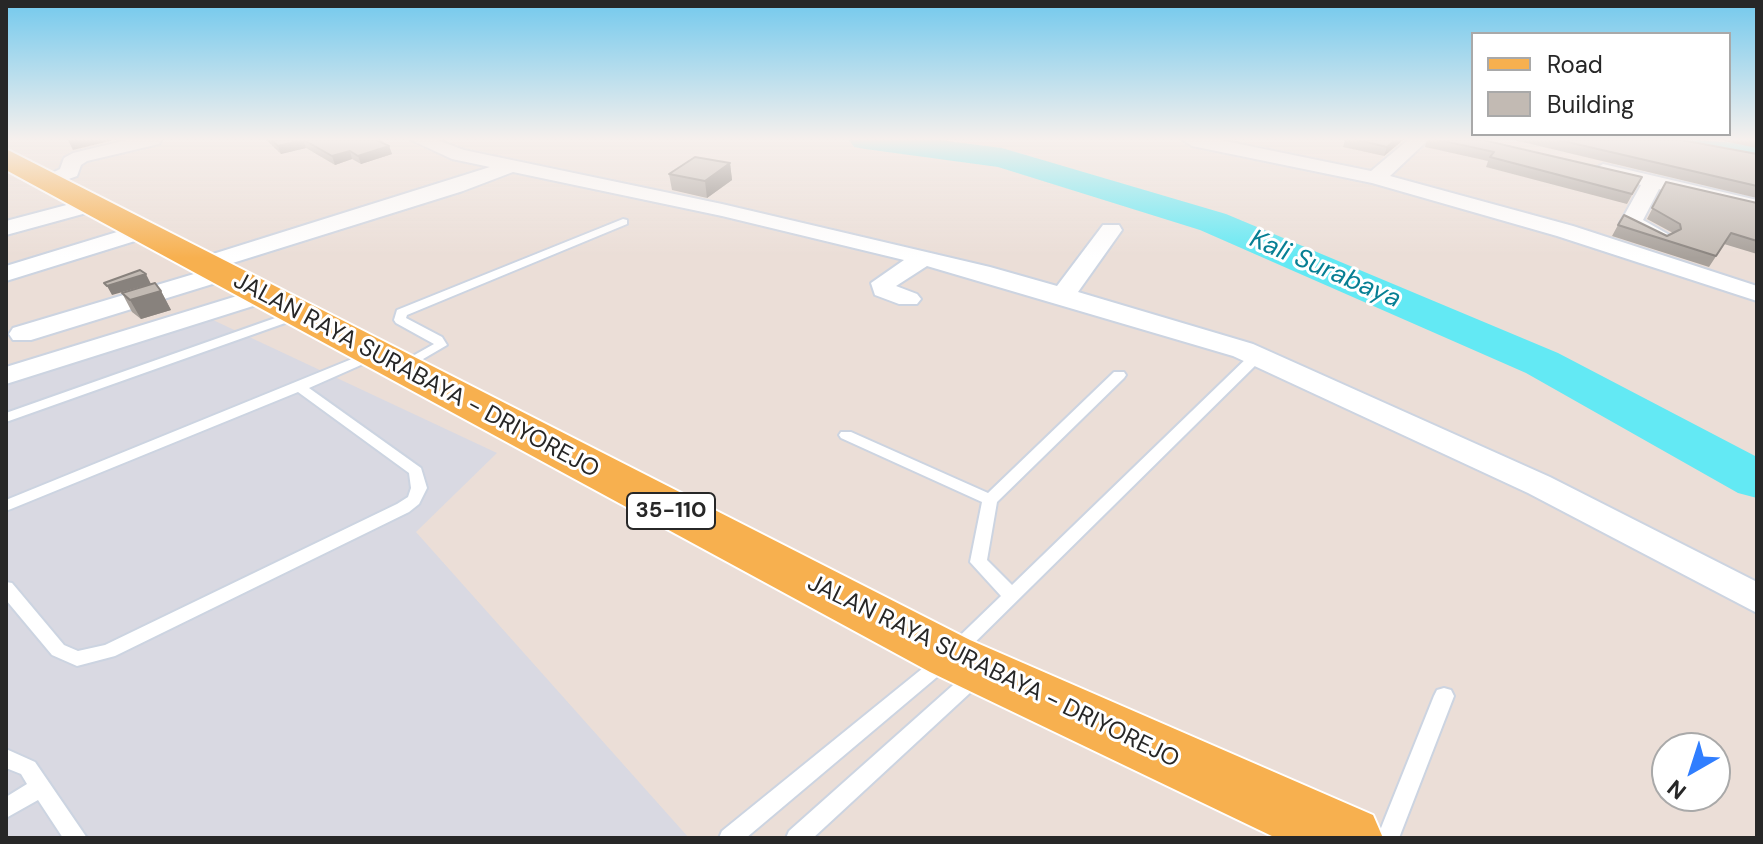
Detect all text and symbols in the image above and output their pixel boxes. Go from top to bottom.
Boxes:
legend [1471,32,1731,136]
text: Road [1547,49,1603,80]
text: Building [1547,89,1634,120]
water label: Kali Surabaya [1245,224,1405,316]
street label: JALAN RAYA SURABAYA - DRIYOREJO [228,267,604,485]
road number: 35-110 [627,493,715,529]
street label: JALAN RAYA SURABAYA - DRIYOREJO [802,569,1184,775]
north arrow [1651,732,1731,812]
text: N [1661,773,1692,806]

